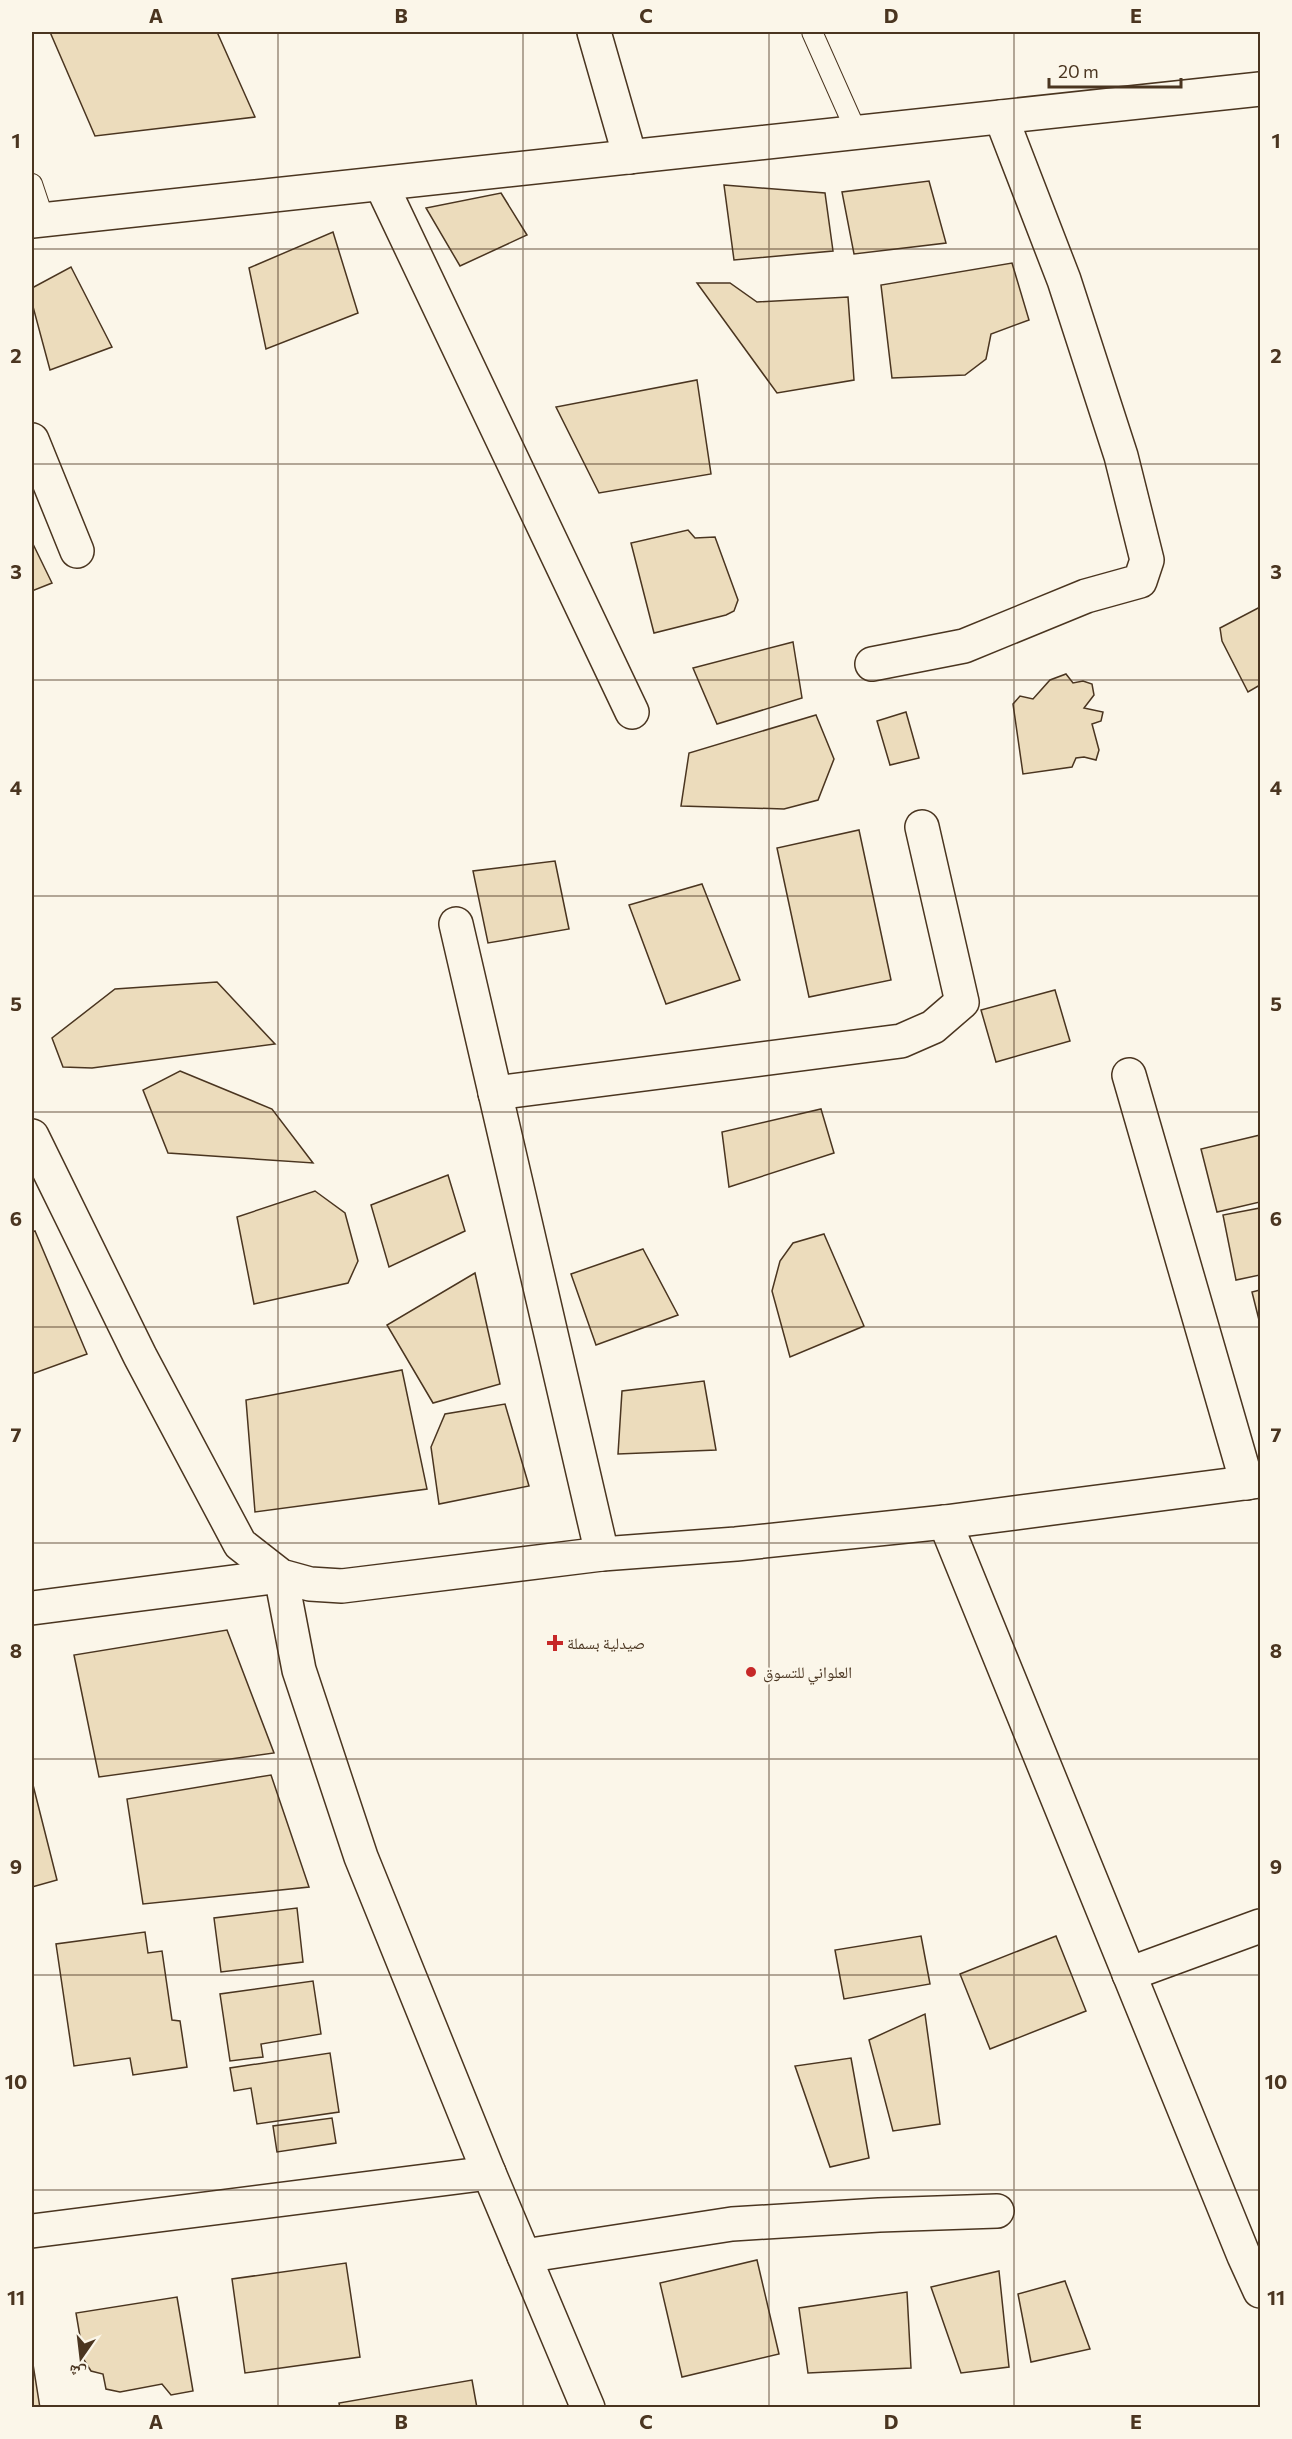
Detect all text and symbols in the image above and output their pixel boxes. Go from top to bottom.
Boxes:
text: A [149,3,163,27]
text: B [394,3,408,27]
text: C [639,3,653,27]
text: D [884,3,898,27]
text: E [1130,3,1142,27]
scale bar [1049,51,1181,89]
text: 20 m [1058,60,1099,82]
text: 1 [11,128,21,152]
text: 1 [1271,128,1281,152]
text: 2 [10,343,22,367]
text: 2 [1270,343,1282,367]
text: 3 [10,559,22,583]
text: 3 [1270,559,1282,583]
text: 4 [10,775,22,799]
text: 4 [1270,775,1282,799]
text: 5 [10,991,22,1015]
text: 5 [1270,991,1282,1015]
text: 6 [10,1206,22,1230]
text: 6 [1270,1206,1282,1230]
text: 7 [11,1422,22,1446]
text: 7 [1271,1422,1282,1446]
place label: صيدلية بسملة [567,1633,645,1652]
marker: صيدلية بسملة [548,1636,562,1650]
text: 8 [10,1638,22,1662]
text: 8 [1270,1638,1282,1662]
place label: العلواني للتسوق [763,1662,852,1685]
marker: العلواني للتسوق [744,1665,758,1679]
text: 9 [10,1854,22,1878]
text: 9 [1270,1854,1282,1878]
text: 10 [5,2069,27,2093]
text: 10 [1265,2069,1287,2093]
text: 11 [7,2285,25,2309]
text: 11 [1267,2285,1285,2309]
north arrow [51,2328,111,2388]
text: ش [67,2361,88,2384]
text: A [149,2409,163,2433]
text: B [394,2409,408,2433]
text: C [639,2409,653,2433]
text: D [884,2409,898,2433]
text: E [1130,2409,1142,2433]

